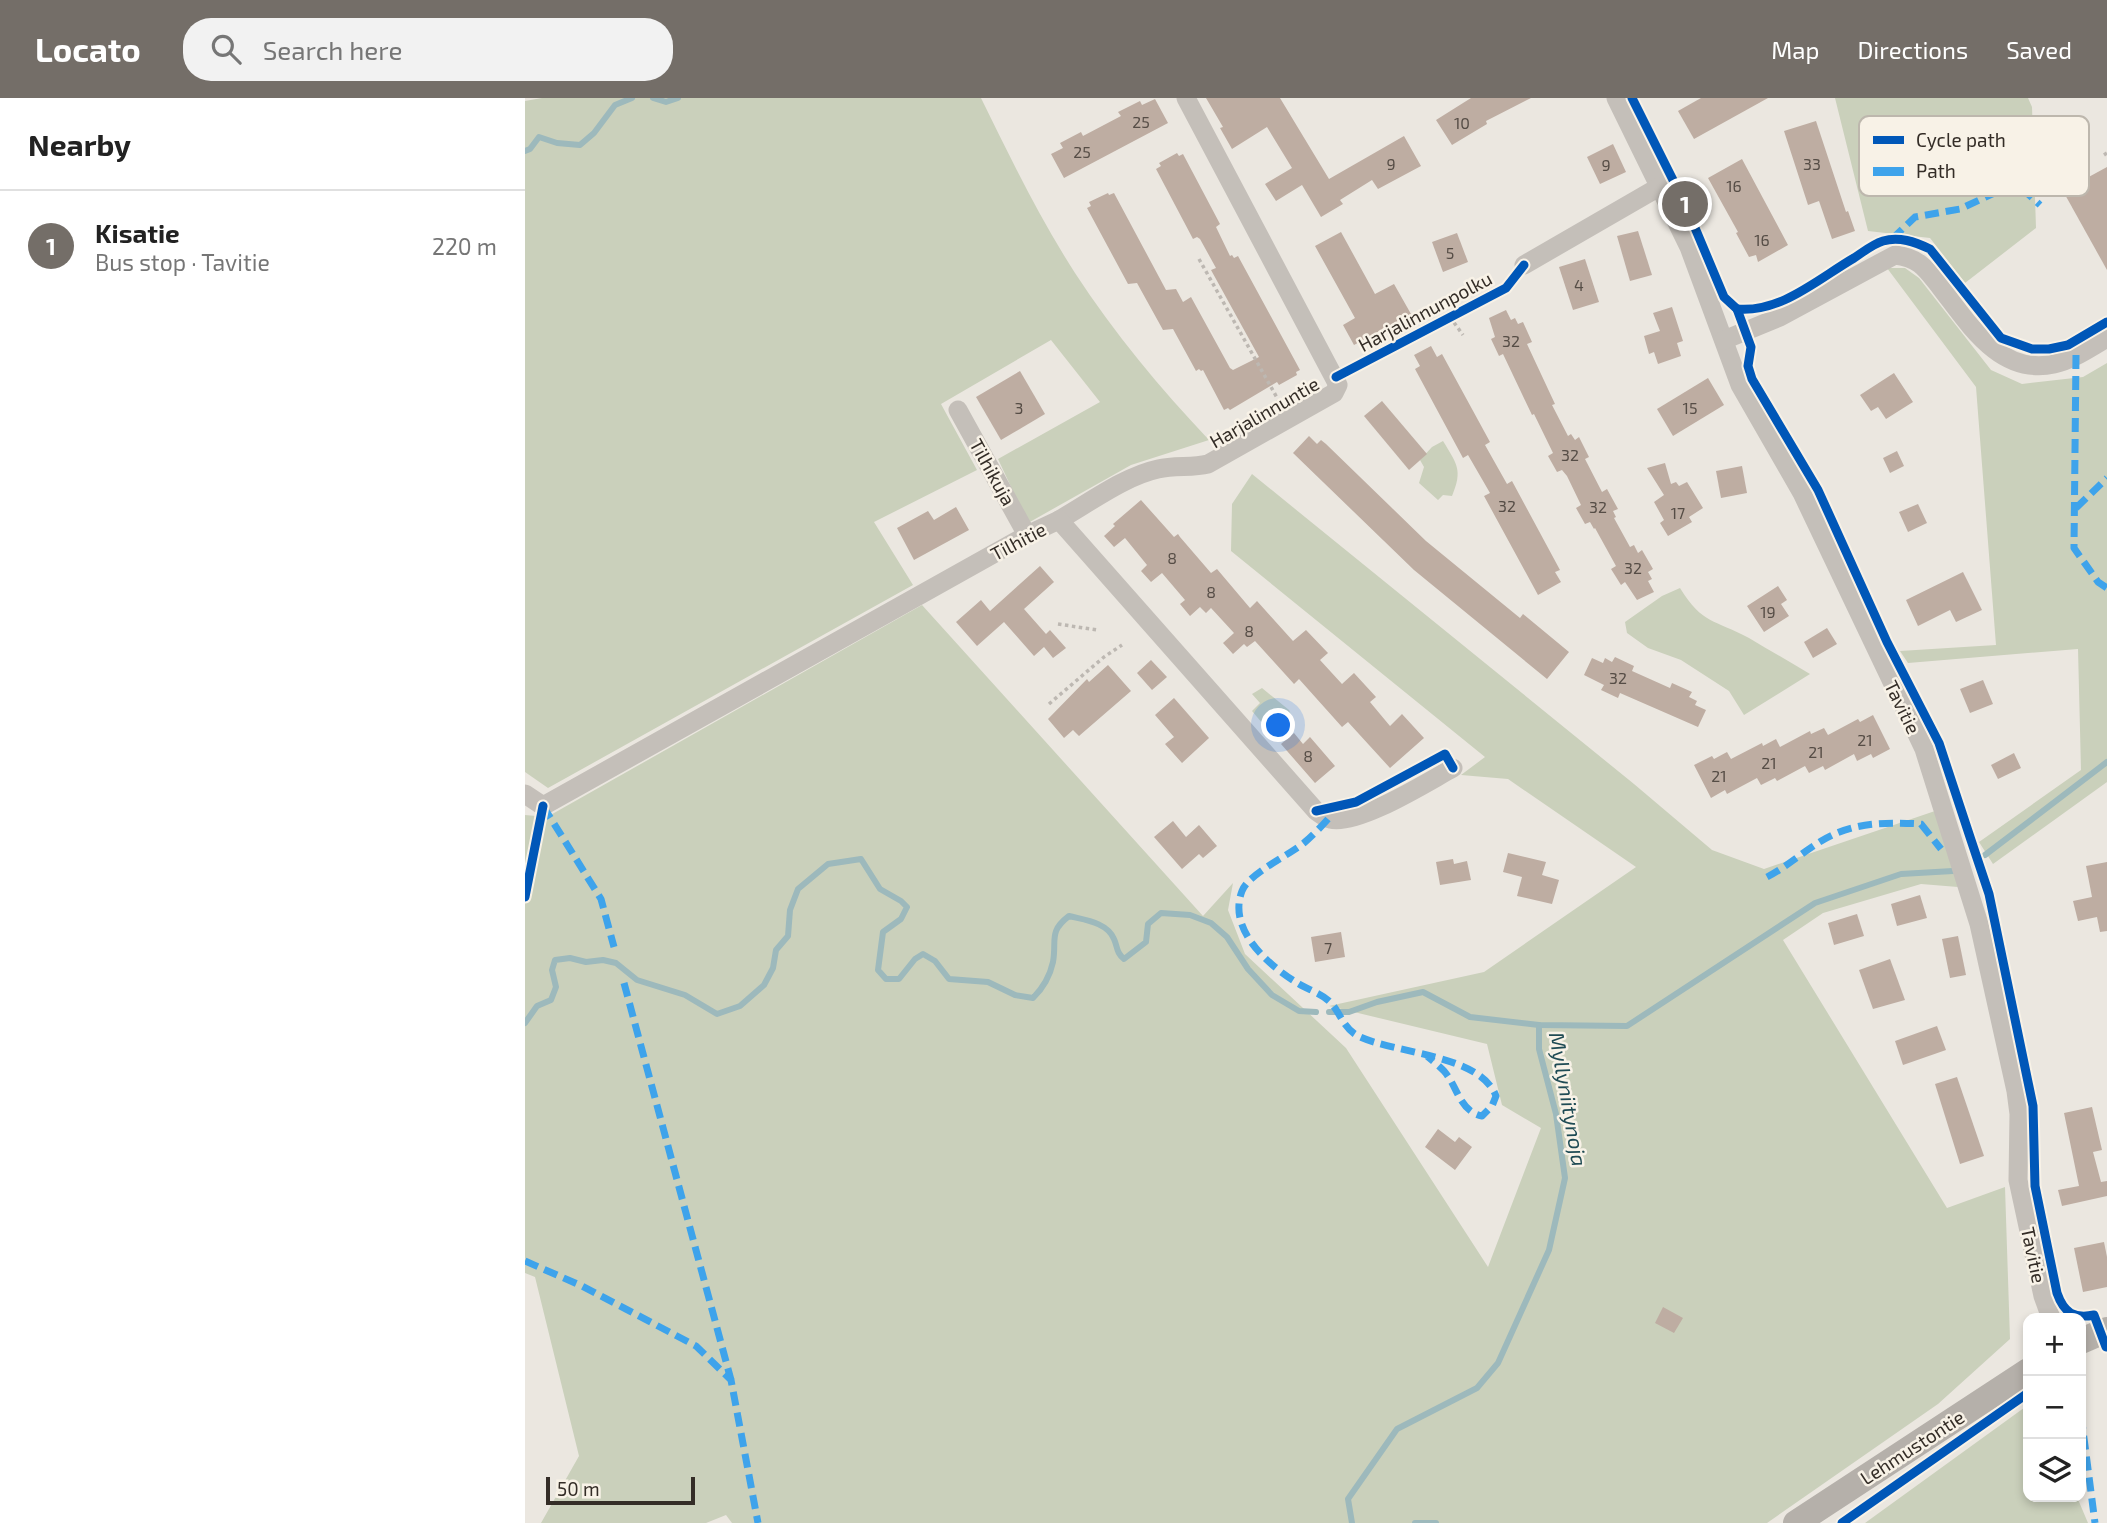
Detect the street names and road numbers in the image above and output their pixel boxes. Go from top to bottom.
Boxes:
street label: Harjalinnunpolku [1354,266,1496,356]
street label: Harjalinnuntie [1205,371,1323,453]
street label: Tilhikuja [965,435,1021,509]
street label: Tilhitie [986,517,1050,565]
street label: Tavitie [1880,677,1926,737]
street label: Tavitie [2017,1225,2051,1285]
street label: Lehmustontie [1856,1405,1968,1489]

